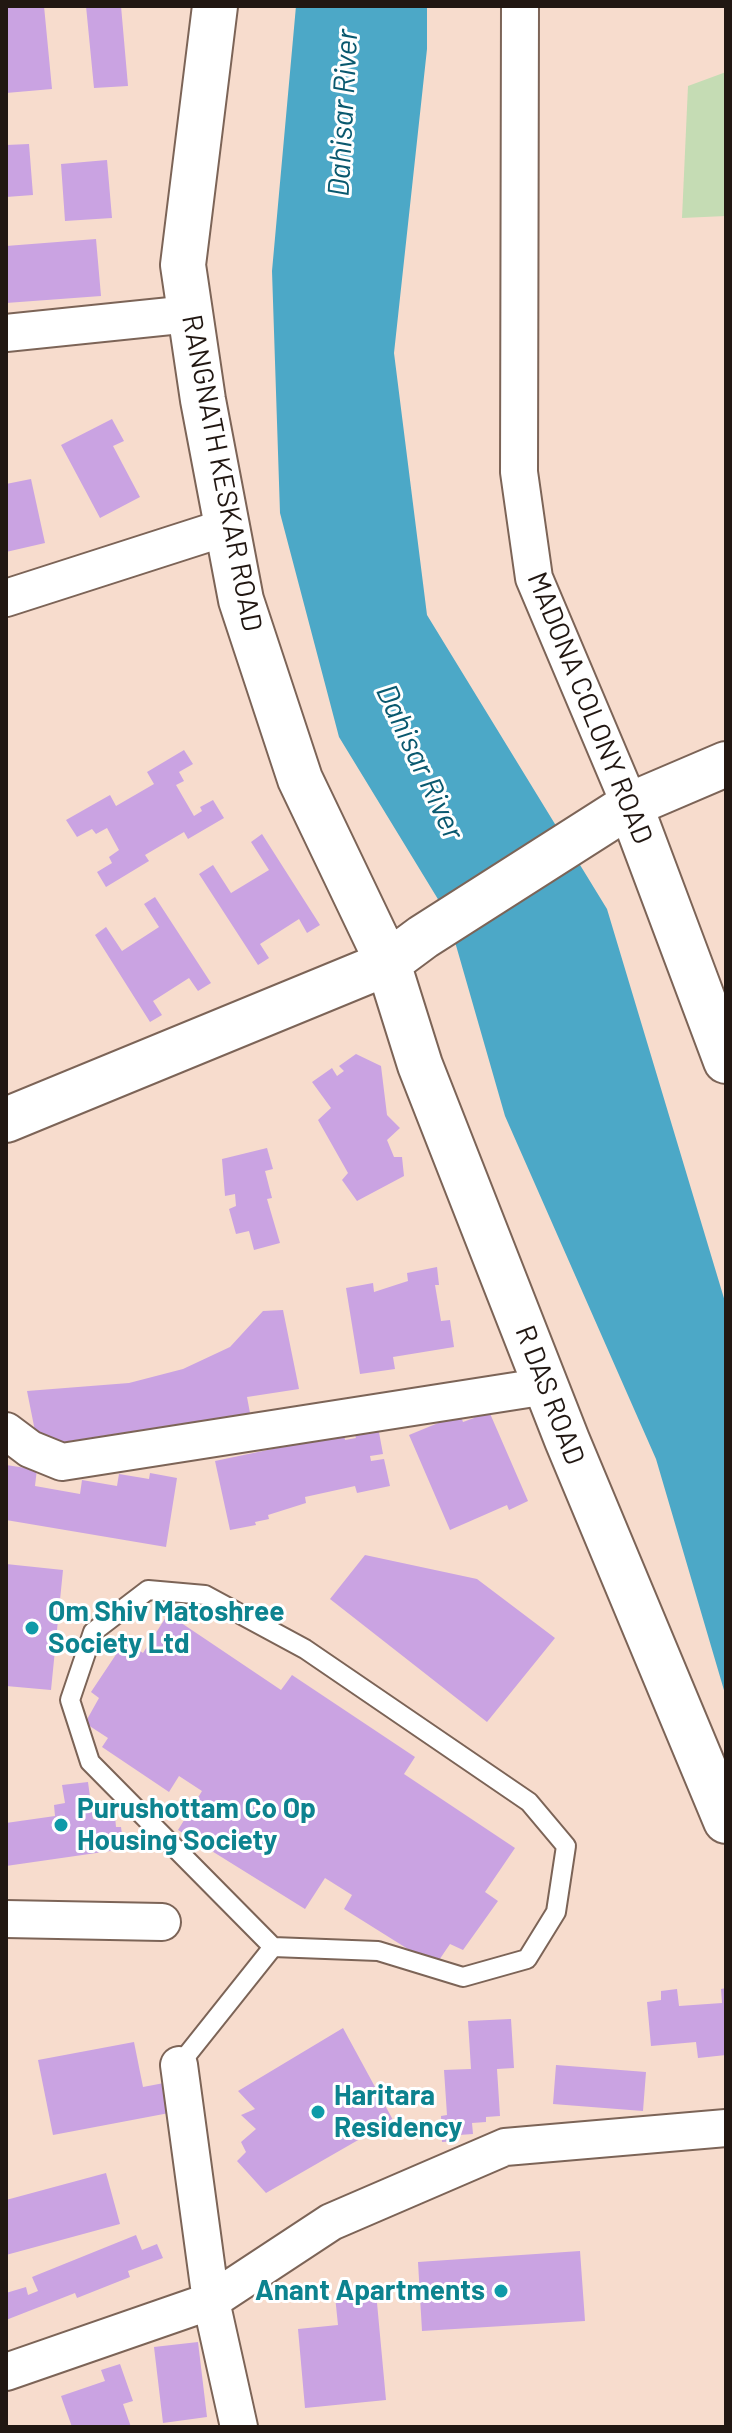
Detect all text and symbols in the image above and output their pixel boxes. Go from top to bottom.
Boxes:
water label: Dahisar River [321,28,365,198]
street label: RANGNATH KESKAR ROAD [175,312,269,634]
street label: MADONA COLONY ROAD [520,567,660,849]
water label: Dahisar River [368,679,472,845]
street label: R DAS ROAD [508,1321,592,1469]
place label: Om Shiv Matoshree Society Ltd [48,1595,284,1661]
marker: Om Shiv Matoshree Society Ltd [23,1619,41,1637]
place label: Purushottam Co Op Housing Society [77,1792,316,1858]
marker: Purushottam Co Op Housing Society [52,1816,70,1834]
place label: Haritara Residency [334,2079,462,2145]
marker: Haritara Residency [309,2103,327,2121]
place label: Anant Apartments [255,2274,485,2308]
marker: Anant Apartments [492,2282,510,2300]

